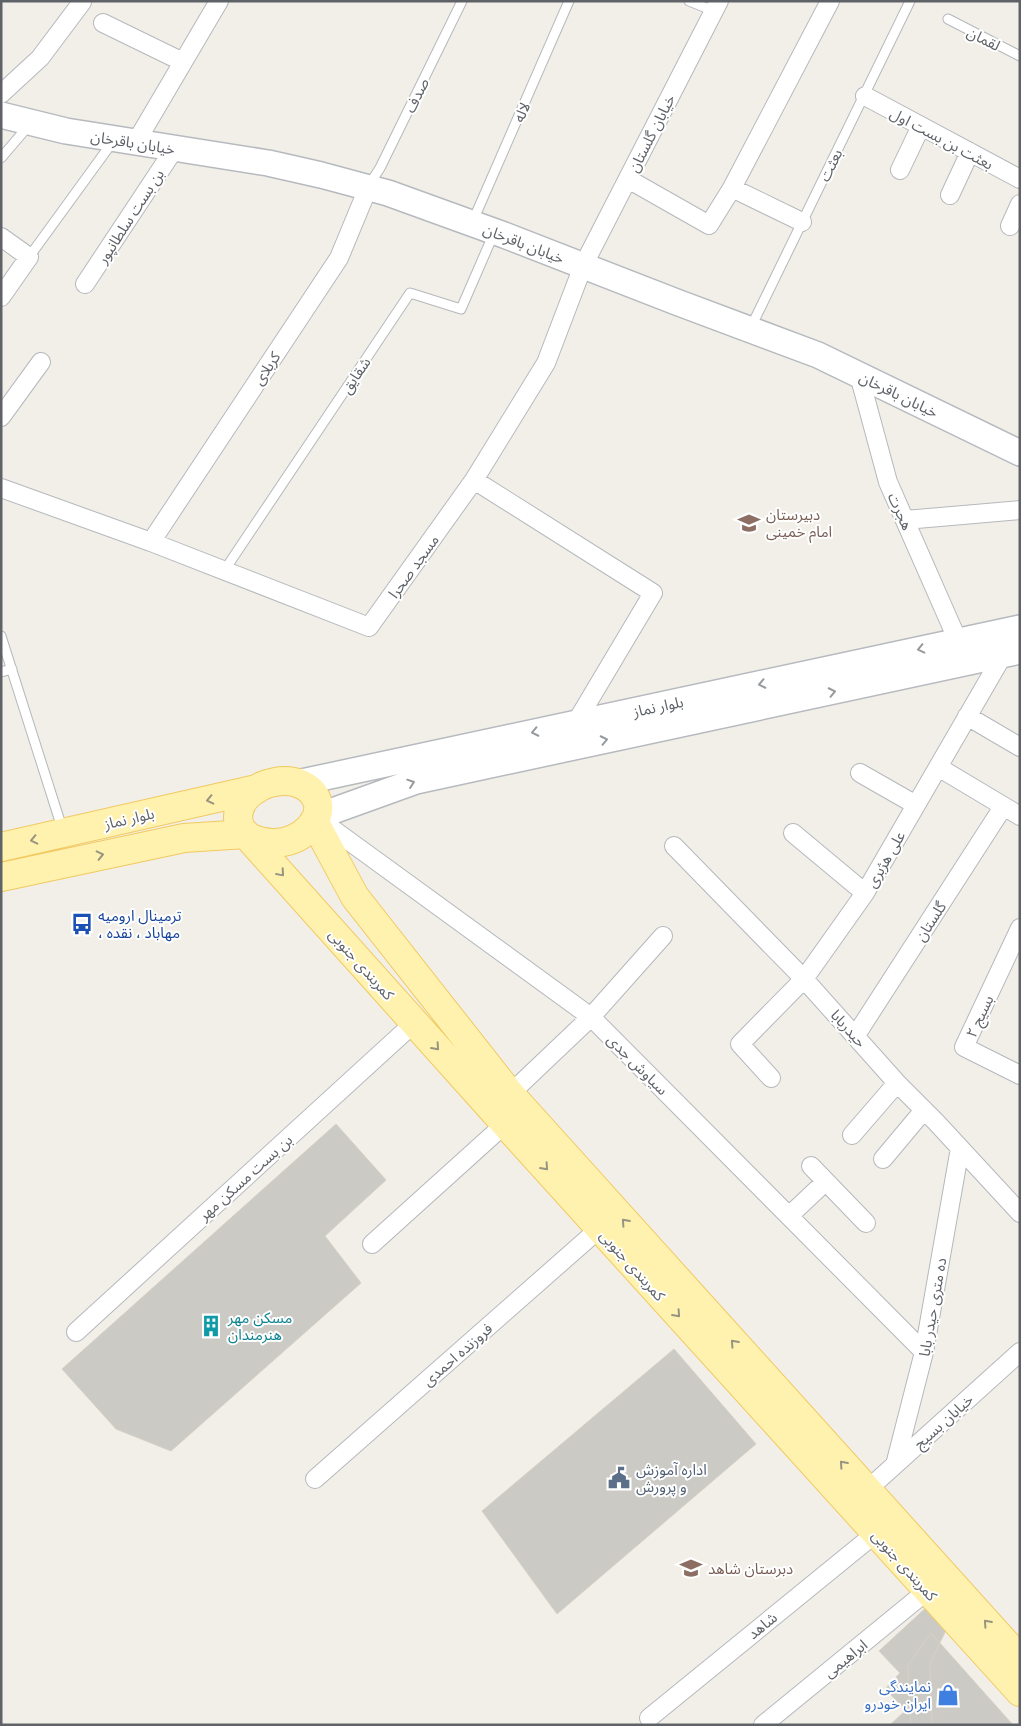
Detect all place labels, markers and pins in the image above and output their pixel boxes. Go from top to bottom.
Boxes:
place label: دبیرستان امام خمینی [766,505,832,543]
school or university icon: دبیرستان امام خمینی [736,510,762,536]
place label: ترمینال ارومیه ، مهاباد ، نقده [98,906,182,942]
bus stop icon: ترمینال ارومیه ، مهاباد ، نقده [69,911,95,937]
place label: مسکن مهر هنرمندان [227,1308,292,1344]
building icon: مسکن مهر هنرمندان [198,1313,224,1339]
place label: اداره آموزش و پرورش [636,1460,707,1497]
public building icon: اداره آموزش و پرورش [606,1465,632,1491]
school or university icon: دبرستان شاهد [678,1555,704,1581]
place label: دبرستان شاهد [708,1559,793,1578]
place label: نمایندگی ایران خودرو [865,1677,931,1713]
shop icon: نمایندگی ایران خودرو [935,1682,961,1708]

